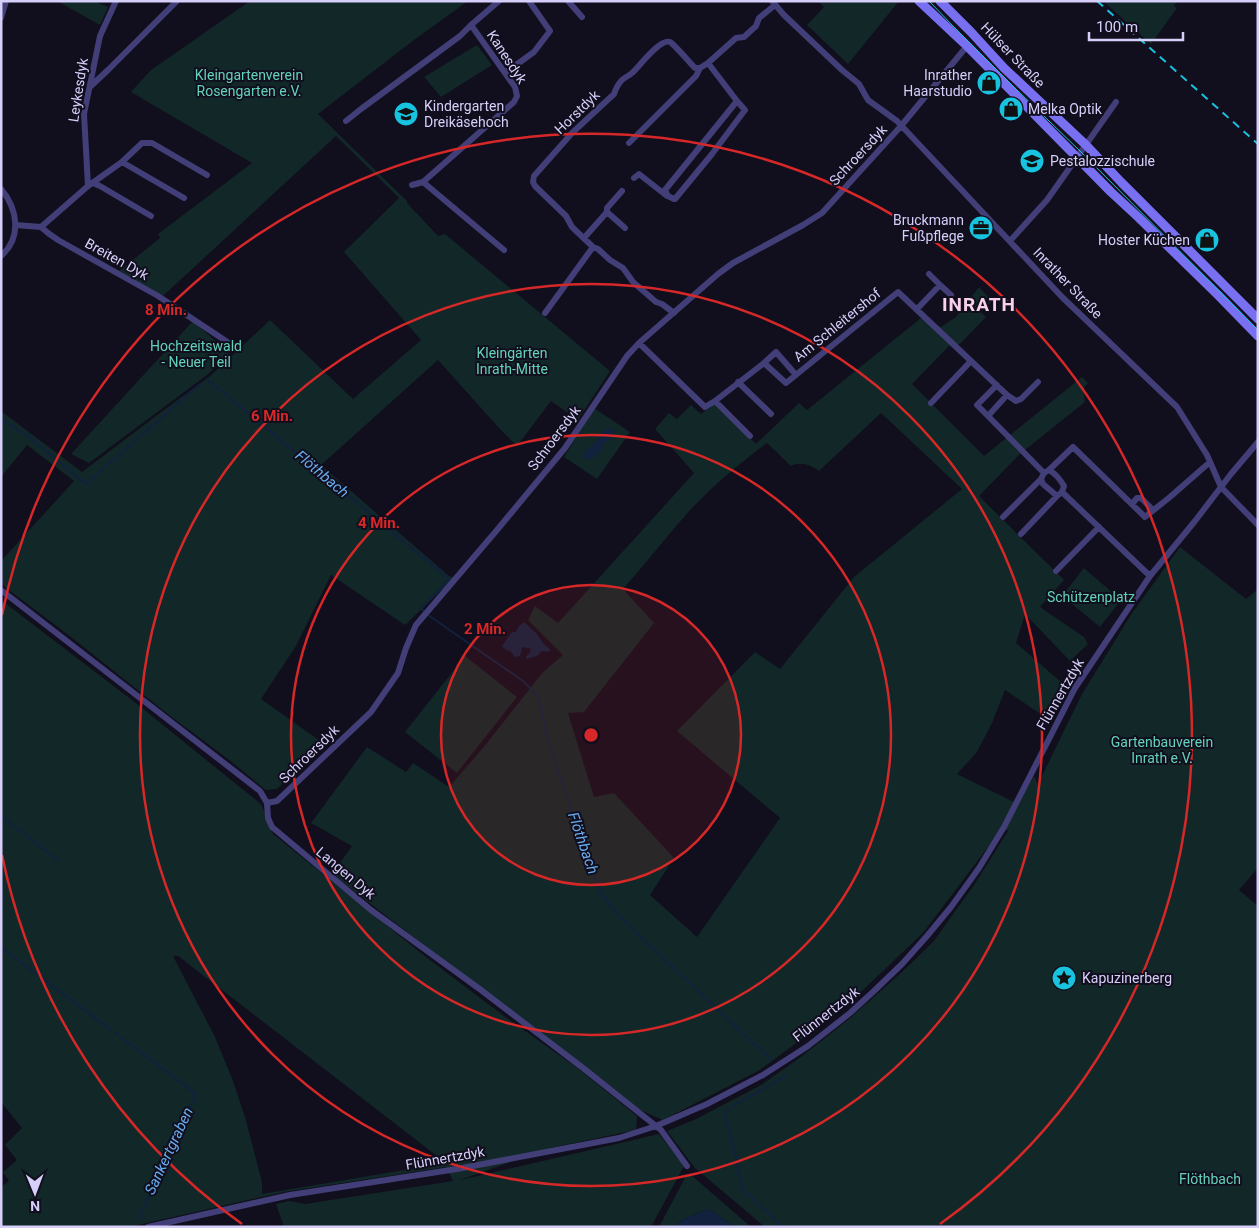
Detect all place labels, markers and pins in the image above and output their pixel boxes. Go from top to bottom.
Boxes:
place label: Inrather Haarstudio [903,67,972,99]
shop icon: Inrather Haarstudio [976,70,1002,96]
shop icon: Melka Optik [998,96,1024,122]
place label: Kindergarten Dreikäsehoch [424,98,509,130]
school or university icon: Kindergarten Dreikäsehoch [393,101,419,127]
place label: Melka Optik [1028,101,1103,117]
school or university icon: Pestalozzischule [1019,148,1045,174]
place label: Pestalozzischule [1050,153,1155,169]
place label: Bruckmann Fußpflege [893,212,964,244]
office icon: Bruckmann Fußpflege [968,215,994,241]
shop icon: Hoster Küchen [1194,227,1220,253]
place label: Hoster Küchen [1098,232,1190,248]
centre of rings [582,726,600,744]
place icon: Kapuzinerberg [1051,965,1077,991]
place label: Kapuzinerberg [1082,970,1172,986]

